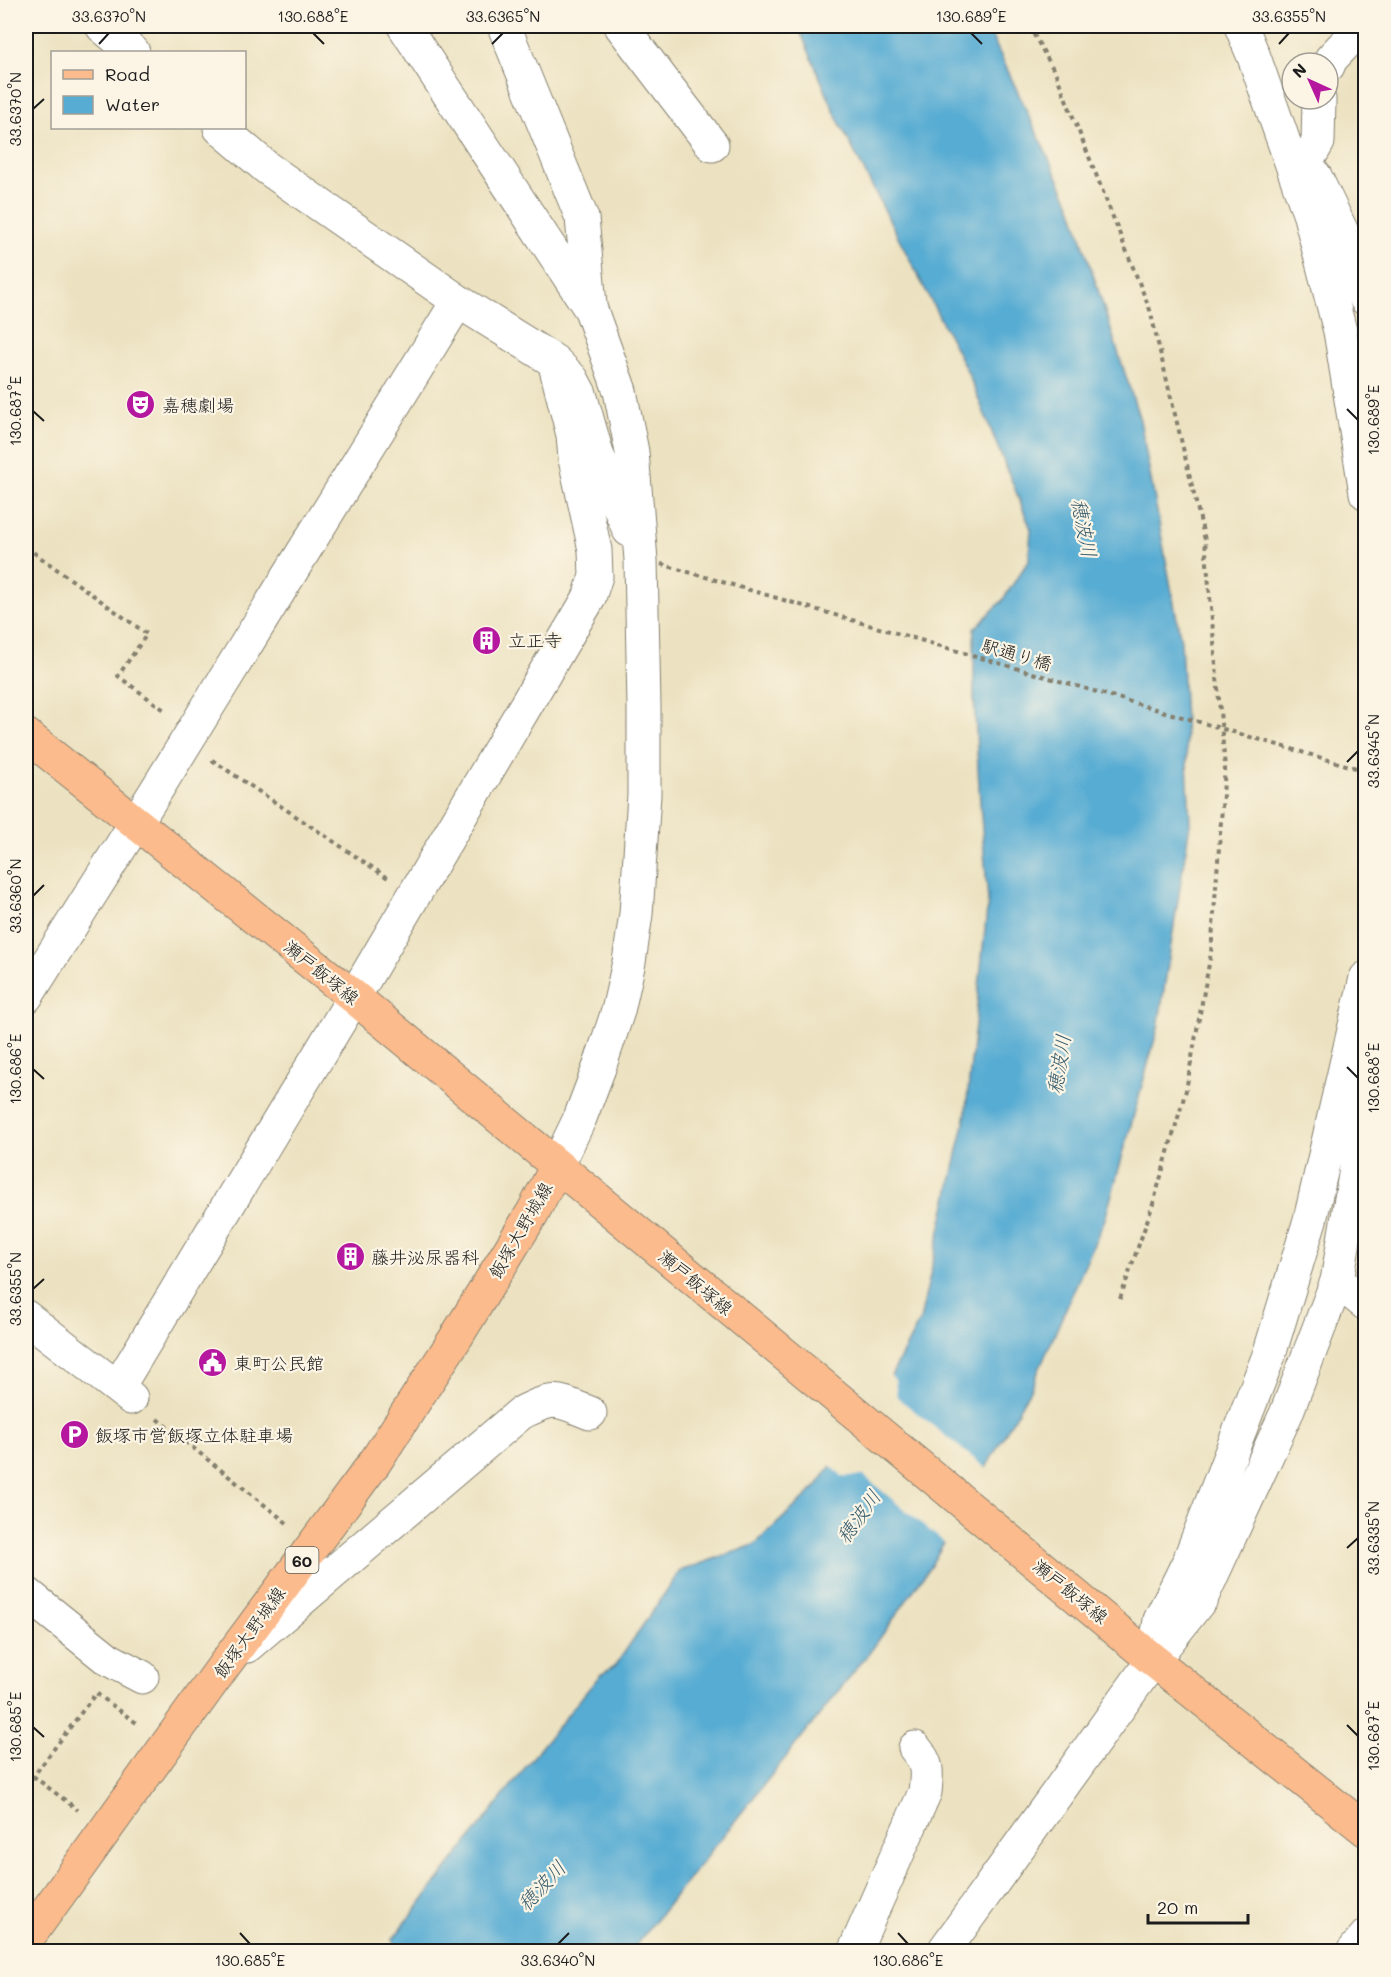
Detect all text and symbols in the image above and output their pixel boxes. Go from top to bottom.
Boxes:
text: 33.6370°N [72,6,146,26]
text: 130.688°E [278,6,349,26]
text: 33.6365°N [466,6,540,26]
text: 130.689°E [936,6,1007,26]
text: 33.6355°N [1252,6,1326,26]
legend [51,51,246,129]
north arrow [1280,51,1340,111]
text: N [1287,58,1311,82]
text: Road [105,62,150,86]
text: 33.6370°N [5,72,25,146]
text: Water [105,92,160,116]
text: 130.687°E [5,376,25,446]
text: 130.689°E [1363,384,1383,455]
theatre icon: 嘉穂劇場 [125,389,157,421]
place label: 嘉穂劇場 [162,393,234,417]
water label: 穂波川 [1067,496,1103,560]
building icon: 立正寺 [471,624,503,656]
place label: 立正寺 [508,628,562,652]
street label: 駅通り橋 [979,633,1055,675]
text: 33.6345°N [1363,714,1383,788]
text: 33.6360°N [5,858,25,934]
street label: 瀬戸飯塚線 [279,934,365,1010]
water label: 穂波川 [1040,1032,1076,1096]
text: 130.686°E [5,1033,25,1104]
text: 130.688°E [1363,1042,1383,1113]
street label: 飯塚大野城線 [483,1177,557,1283]
building icon: 藤井泌尿器科 [334,1241,366,1273]
street label: 瀬戸飯塚線 [654,1244,738,1320]
place label: 藤井泌尿器科 [371,1245,479,1269]
text: 33.6355°N [5,1252,25,1326]
public building icon: 東町公民館 [197,1347,229,1379]
place label: 東町公民館 [234,1351,324,1375]
parking icon: 飯塚市営飯塚立体駐車場 [58,1419,90,1451]
place label: 飯塚市営飯塚立体駐車場 [95,1423,293,1447]
water label: 穂波川 [830,1484,886,1548]
text: 33.6335°N [1363,1501,1383,1575]
road number: 60 [286,1547,318,1573]
street label: 瀬戸飯塚線 [1028,1553,1114,1629]
street label: 飯塚大野城線 [208,1581,290,1683]
text: 130.685°E [5,1691,25,1762]
text: 130.687°E [1363,1701,1383,1771]
water label: 穂波川 [511,1854,571,1916]
scale bar [1148,1887,1248,1925]
text: 20 m [1157,1895,1198,1919]
text: 130.685°E [215,1950,286,1970]
text: 33.6340°N [521,1950,595,1970]
text: 130.686°E [873,1950,944,1970]

